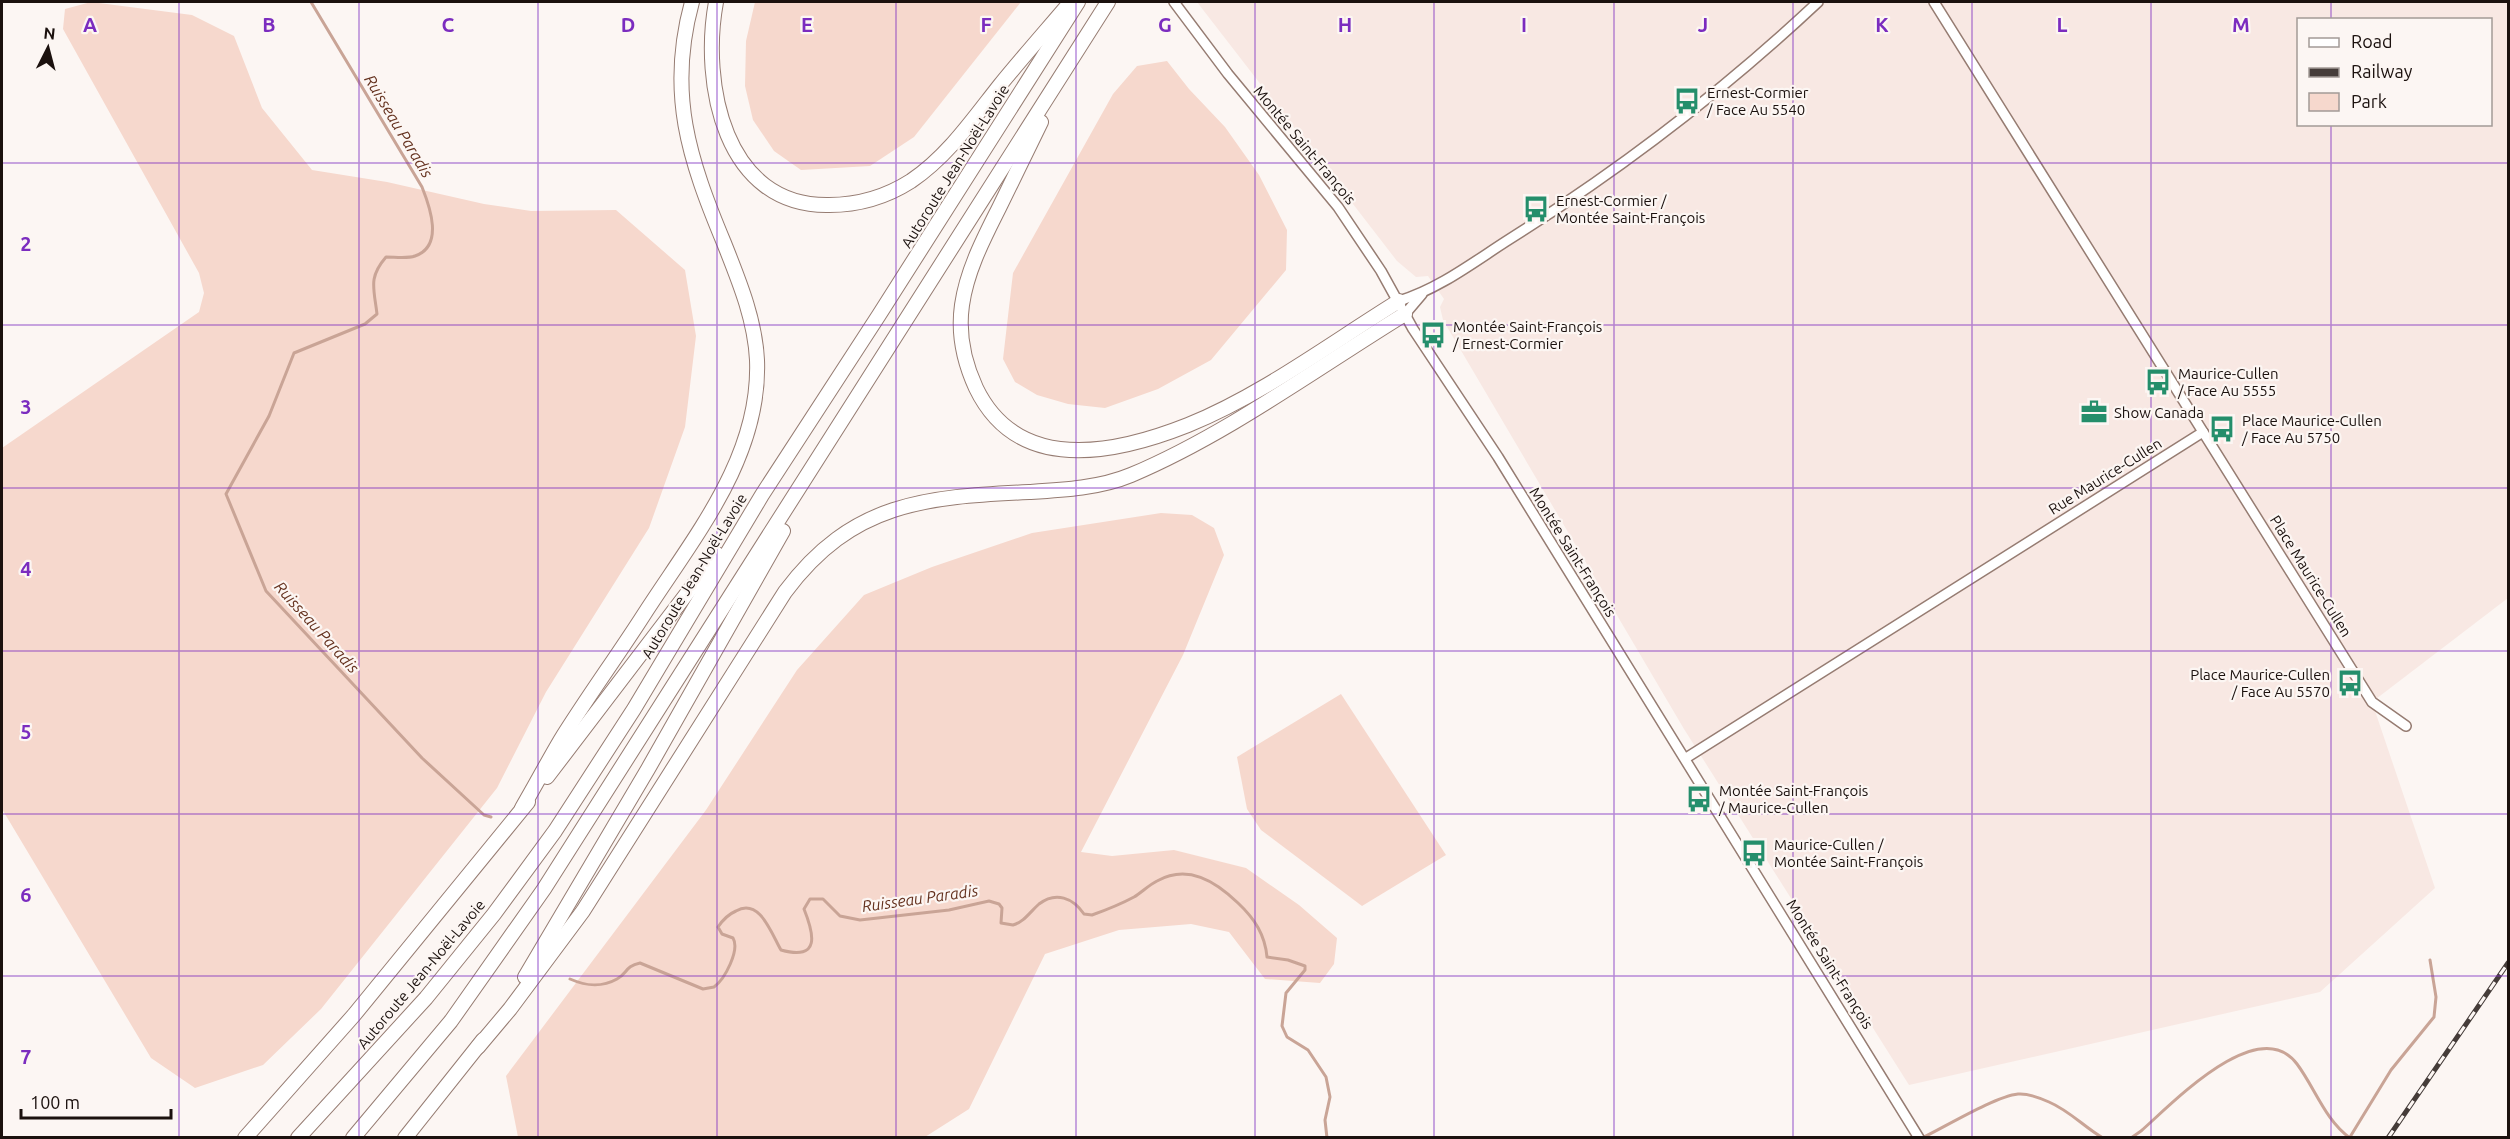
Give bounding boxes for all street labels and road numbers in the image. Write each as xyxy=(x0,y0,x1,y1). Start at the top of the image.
street label: Autoroute Jean-Noël-Lavoie xyxy=(898,81,1012,251)
street label: Montée Saint-François xyxy=(1251,82,1359,208)
street label: Rue Maurice-Cullen xyxy=(2045,434,2165,518)
street label: Montée Saint-François xyxy=(1526,484,1620,620)
street label: Autoroute Jean-Noël-Lavoie xyxy=(638,491,750,661)
street label: Place Maurice-Cullen xyxy=(2267,512,2355,640)
street label: Autoroute Jean-Noël-Lavoie xyxy=(354,896,488,1052)
street label: Montée Saint-François xyxy=(1783,896,1877,1032)

